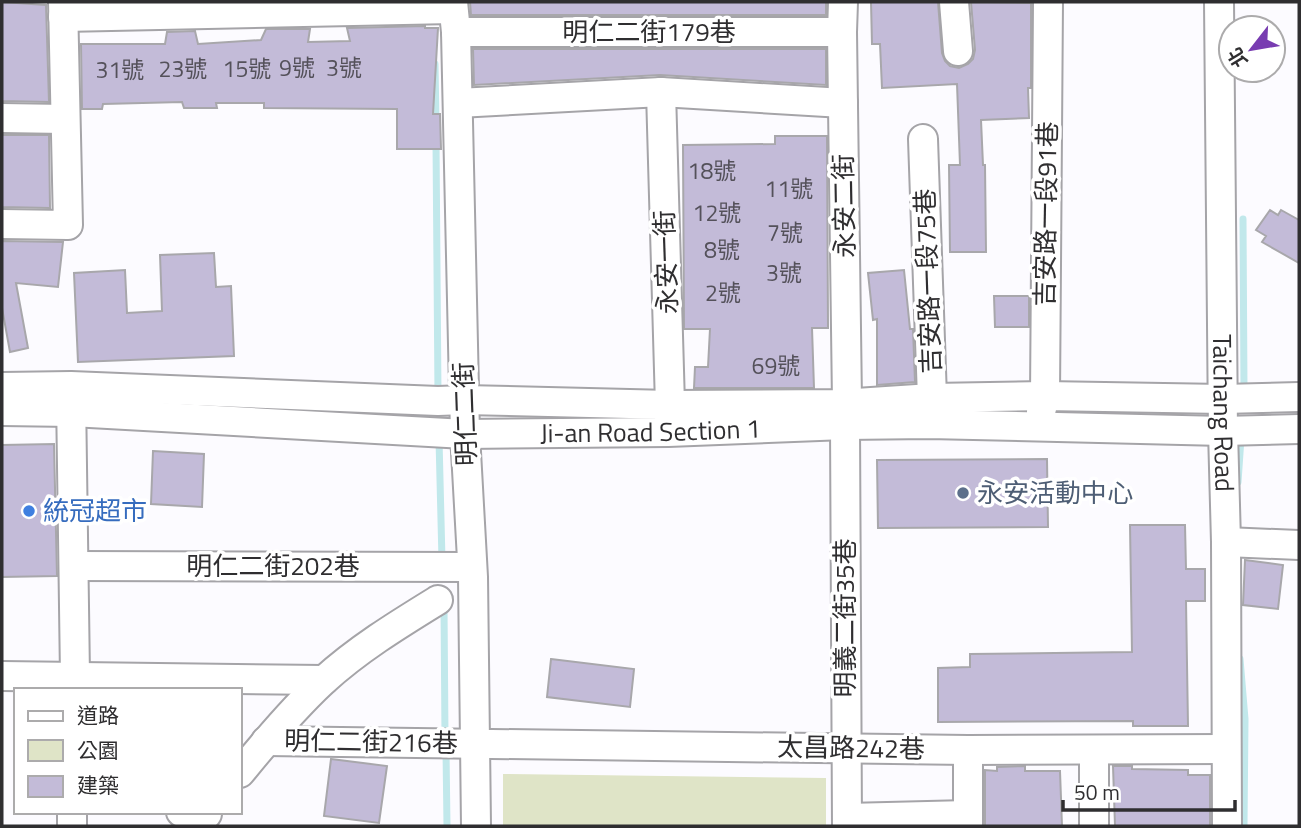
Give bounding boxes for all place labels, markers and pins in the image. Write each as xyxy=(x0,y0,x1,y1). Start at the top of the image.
place label: 永安活動中心 xyxy=(977,473,1133,512)
marker: 永安活動中心 xyxy=(955,485,971,501)
place label: 統冠超市 xyxy=(43,491,147,530)
marker: 統冠超市 xyxy=(21,503,37,519)

